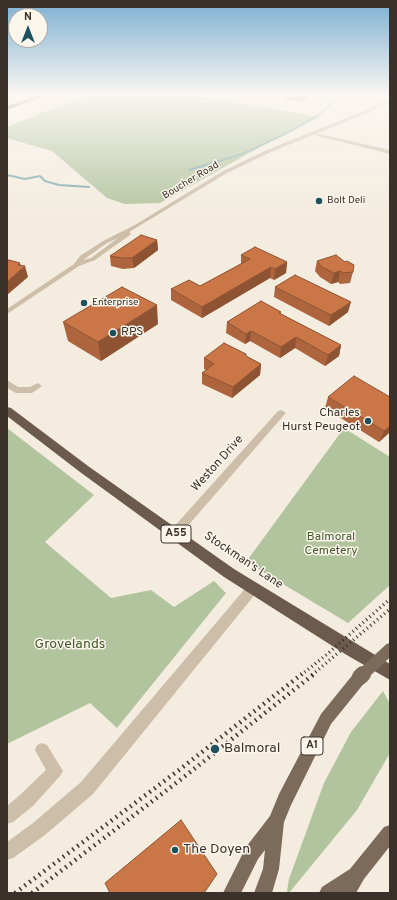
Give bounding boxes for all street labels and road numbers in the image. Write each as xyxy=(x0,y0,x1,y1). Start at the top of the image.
street label: Boucher Road xyxy=(161,160,221,202)
street label: Weston Drive xyxy=(189,433,247,495)
road number: A55 xyxy=(161,525,191,543)
street label: Stockman's Lane xyxy=(201,529,285,593)
road number: A1 xyxy=(301,737,323,755)

